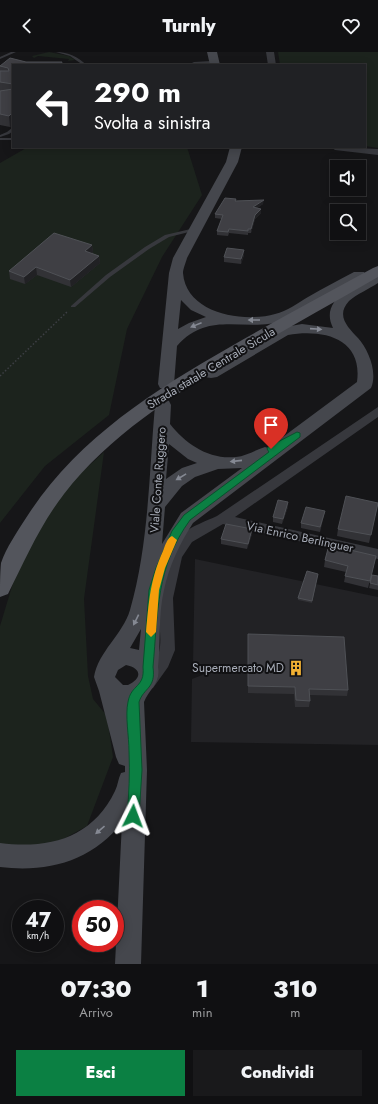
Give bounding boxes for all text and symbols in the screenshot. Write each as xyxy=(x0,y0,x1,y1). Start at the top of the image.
text: Turnly xyxy=(162,13,216,39)
icon: back xyxy=(16,15,38,37)
icon: heart xyxy=(340,15,362,37)
text: 290 m xyxy=(94,72,181,113)
icon: left xyxy=(28,80,80,132)
text: Svolta a sinistra xyxy=(94,110,210,136)
map controls xyxy=(330,160,366,240)
button: sound xyxy=(330,160,366,196)
button: search xyxy=(330,204,366,240)
one-way arrow xyxy=(247,317,260,323)
street label: Strada statale Centrale Sicula xyxy=(144,322,279,413)
one-way arrow xyxy=(191,322,202,328)
one-way arrow xyxy=(310,325,322,332)
pin xyxy=(254,408,288,449)
icon: arrive xyxy=(260,414,282,436)
street label: Viale Conte Ruggero xyxy=(145,426,171,534)
one-way arrow xyxy=(230,458,242,465)
one-way arrow xyxy=(175,473,187,480)
street label: Via Enrico Berlinguer xyxy=(245,517,356,557)
one-way arrow xyxy=(133,615,139,626)
place label: Supermercato MD xyxy=(192,659,284,677)
building icon: Supermercato MD xyxy=(287,659,305,677)
position arrow xyxy=(112,795,154,837)
one-way arrow xyxy=(95,825,106,834)
speed limit sign: 50 xyxy=(72,900,124,952)
text: 47 xyxy=(25,906,51,935)
text: km/h xyxy=(27,928,49,943)
text: 07:30 xyxy=(61,971,132,1006)
text: 1 xyxy=(196,971,209,1006)
text: 310 xyxy=(273,971,317,1006)
text: Arrivo xyxy=(79,1003,113,1022)
text: min xyxy=(192,1003,212,1022)
text: m xyxy=(290,1003,300,1022)
button: Esci xyxy=(16,1050,185,1096)
button: Condividi xyxy=(193,1050,362,1096)

